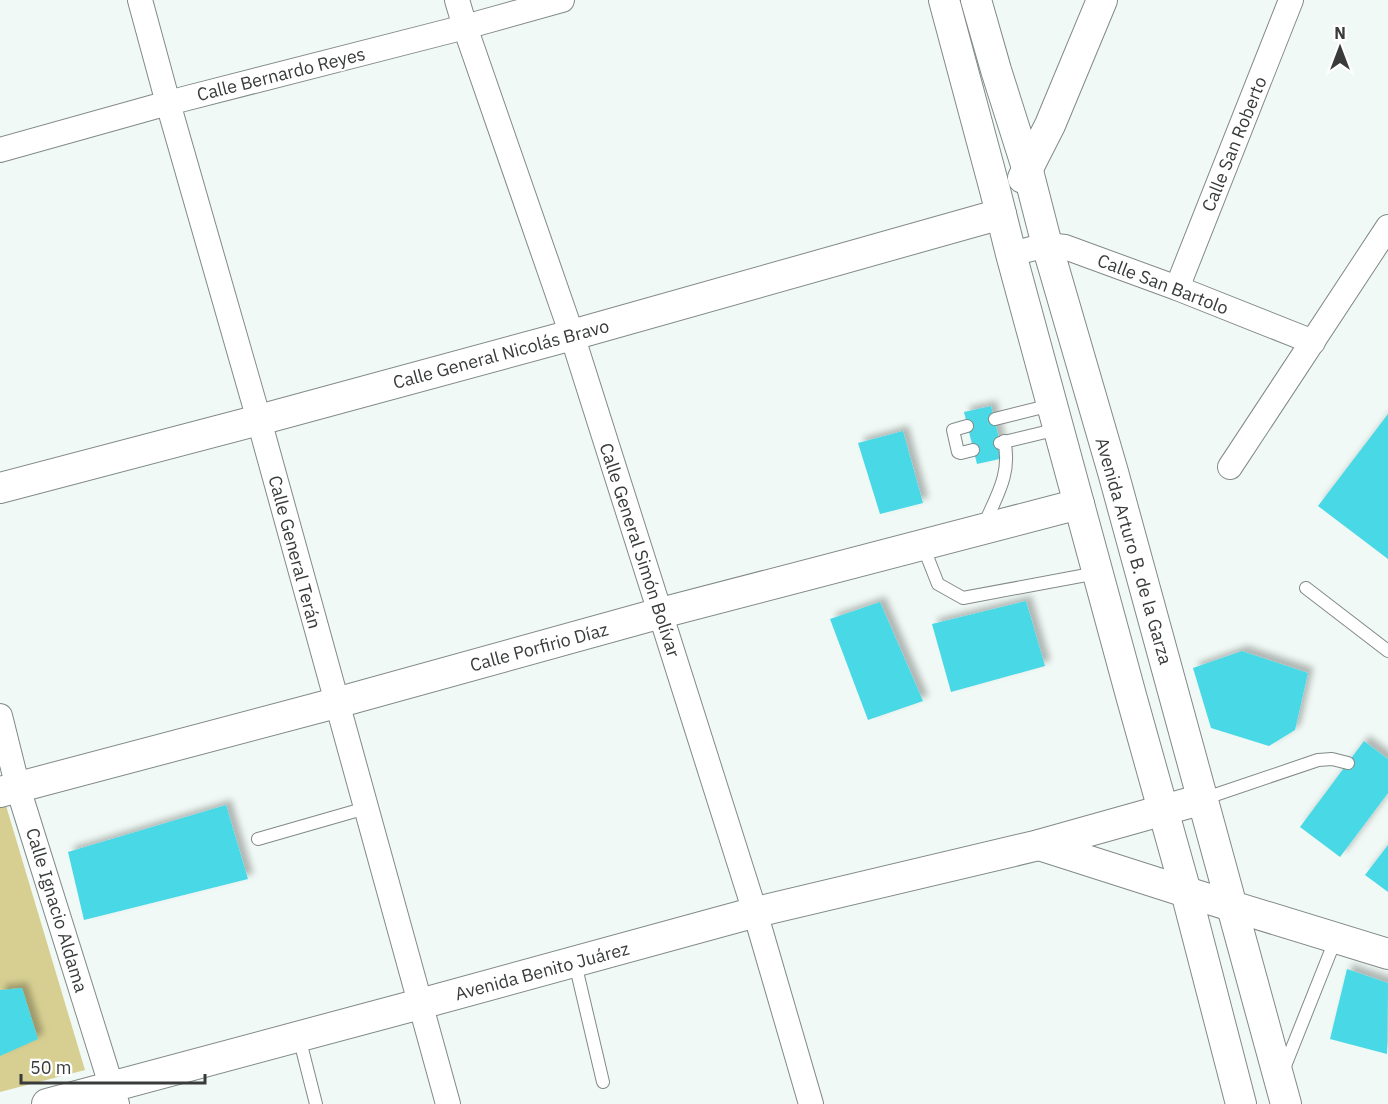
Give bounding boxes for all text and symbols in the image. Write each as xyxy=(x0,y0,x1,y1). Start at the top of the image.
north arrow xyxy=(1310,18,1370,78)
text: N xyxy=(1334,23,1346,43)
street label: Calle Bernardo Reyes xyxy=(194,42,368,106)
street label: Calle San Roberto xyxy=(1196,73,1272,215)
street label: Calle San Bartolo xyxy=(1094,248,1232,320)
street label: Calle General Nicolás Bravo xyxy=(390,314,612,394)
street label: Avenida Arturo B. de la Garza xyxy=(1091,435,1178,668)
street label: Calle General Simón Bolívar xyxy=(594,440,686,660)
street label: Calle General Terán xyxy=(263,473,327,631)
street label: Calle Porfirio Díaz xyxy=(467,618,611,676)
street label: Calle Ignacio Aldama xyxy=(21,825,93,995)
street label: Avenida Benito Juárez xyxy=(452,937,632,1005)
scale bar xyxy=(21,1047,206,1085)
text: 50 m xyxy=(30,1056,72,1079)

